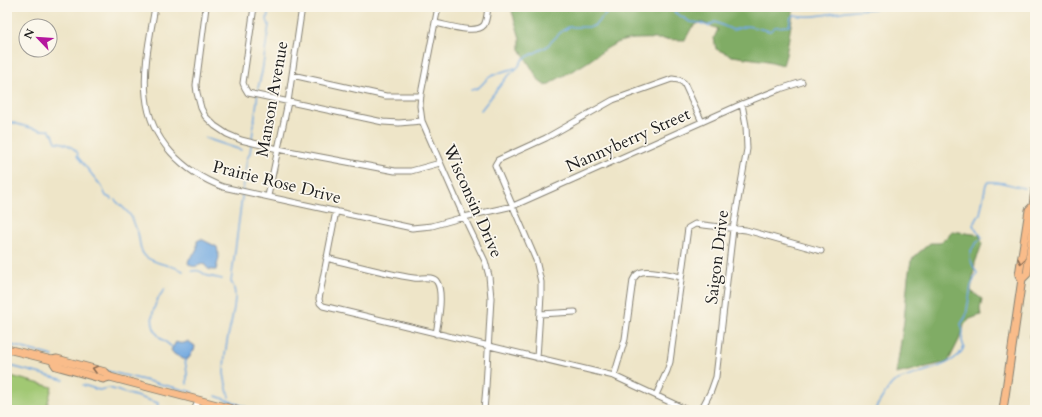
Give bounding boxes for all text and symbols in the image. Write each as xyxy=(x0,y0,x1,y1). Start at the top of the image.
north arrow xyxy=(18,18,58,58)
text: N xyxy=(21,26,38,41)
street label: Manson Avenue xyxy=(250,39,294,159)
street label: Nannyberry Street xyxy=(562,102,694,178)
street label: Wisconsin Drive xyxy=(437,140,508,261)
street label: Prairie Rose Drive xyxy=(210,155,344,209)
street label: Saigon Drive xyxy=(700,209,734,305)
one-way arrow xyxy=(1017,258,1026,264)
one-way arrow xyxy=(92,365,99,374)

